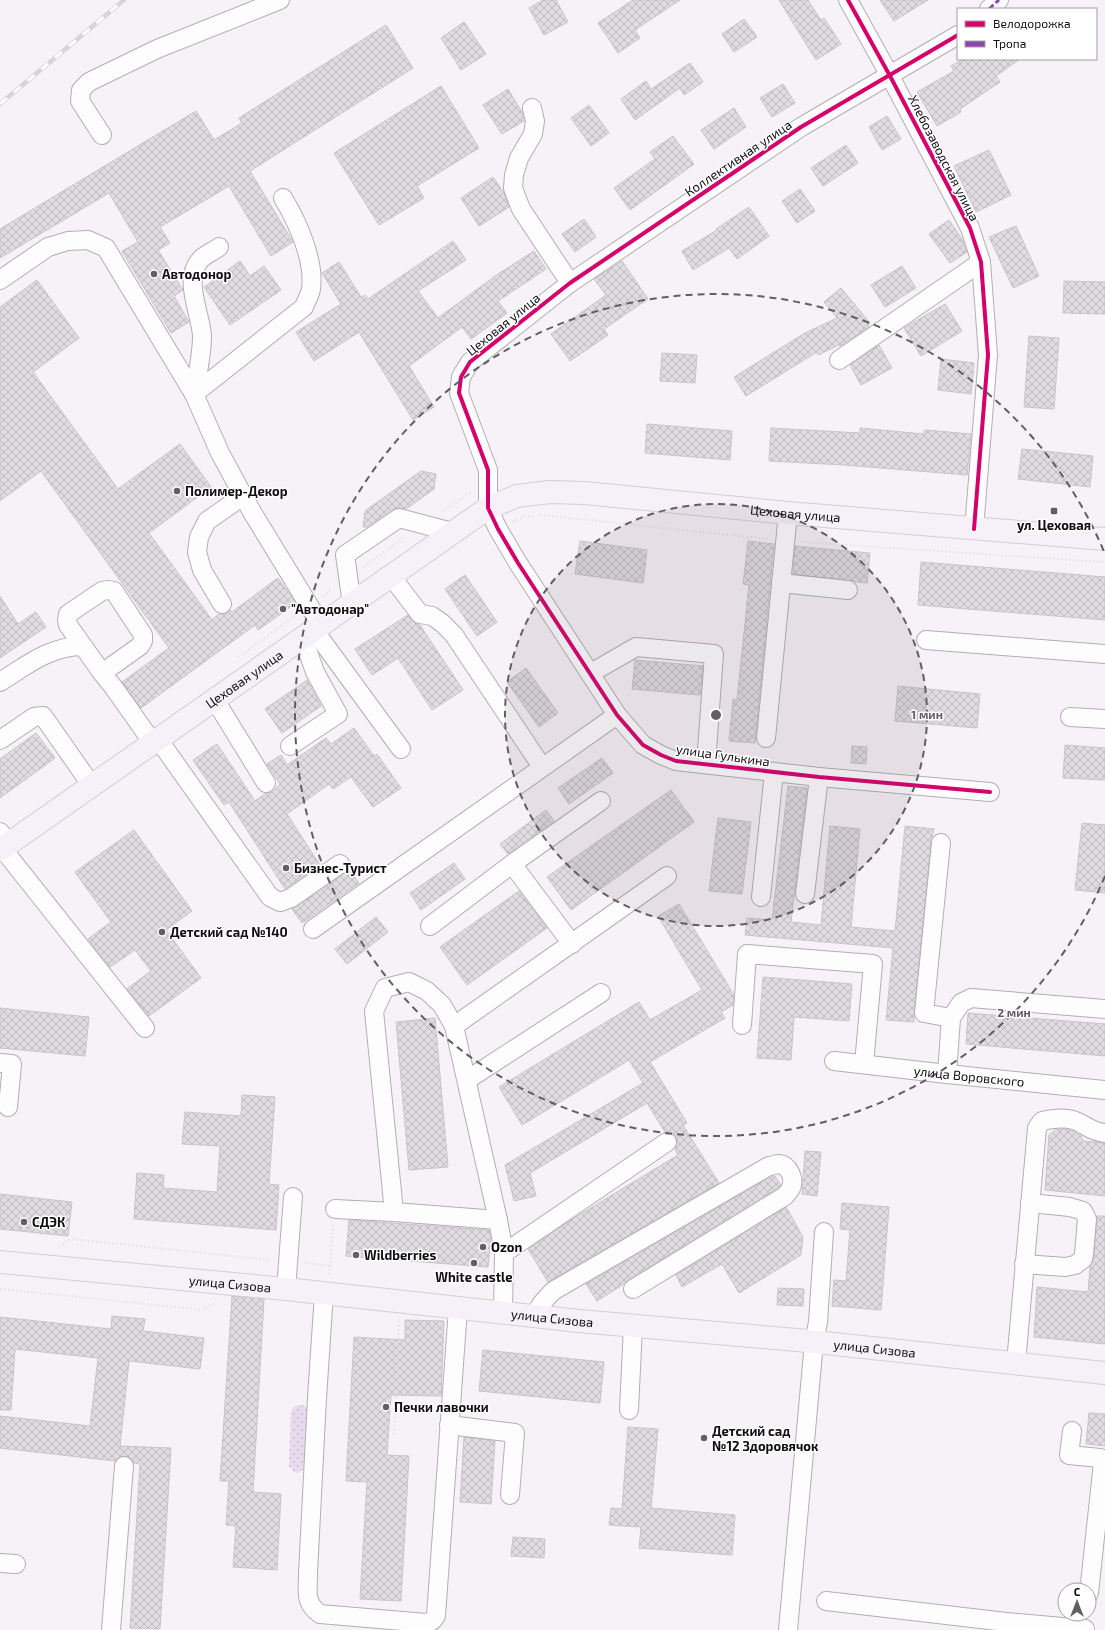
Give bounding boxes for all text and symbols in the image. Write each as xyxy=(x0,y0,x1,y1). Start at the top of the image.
legend xyxy=(957,8,1097,60)
text: Велодорожка xyxy=(993,16,1071,30)
text: Тропа xyxy=(993,36,1026,50)
street label: Хлебозаводская улица xyxy=(905,92,983,224)
street label: Коллективная улица xyxy=(681,116,795,200)
place label: Автодонор xyxy=(162,266,231,282)
marker: Автодонор xyxy=(149,269,159,279)
street label: Цеховая улица xyxy=(463,289,543,359)
place label: Полимер-Декор xyxy=(185,483,288,499)
marker: Полимер-Декор xyxy=(172,486,182,496)
street label: Цеховая улица xyxy=(750,501,841,525)
marker: ул. Цеховая xyxy=(1049,506,1059,516)
place label: ул. Цеховая xyxy=(1017,517,1091,533)
place label: "Автодонар" xyxy=(291,601,369,617)
marker: "Автодонар" xyxy=(278,604,288,614)
street label: Цеховая улица xyxy=(202,646,286,712)
text: 1 мин xyxy=(911,707,943,721)
centre of rings xyxy=(709,708,723,722)
street label: улица Гулькина xyxy=(675,740,771,770)
place label: Бизнес-Турист xyxy=(294,860,387,876)
marker: Бизнес-Турист xyxy=(281,863,291,873)
place label: Детский сад №140 xyxy=(170,924,288,940)
marker: Детский сад №140 xyxy=(157,927,167,937)
text: 2 мин xyxy=(997,1005,1031,1019)
street label: улица Воровского xyxy=(913,1062,1025,1090)
place label: СДЭК xyxy=(32,1214,66,1230)
marker: СДЭК xyxy=(19,1217,29,1227)
place label: Ozon xyxy=(491,1239,522,1255)
marker: Ozon xyxy=(478,1242,488,1252)
place label: Wildberries xyxy=(364,1247,436,1263)
marker: Wildberries xyxy=(351,1250,361,1260)
marker: White castle xyxy=(469,1258,479,1268)
place label: White castle xyxy=(435,1269,513,1285)
street label: улица Сизова xyxy=(188,1272,272,1296)
street label: улица Сизова xyxy=(510,1306,594,1330)
street label: улица Сизова xyxy=(833,1336,917,1361)
place label: Печки лавочки xyxy=(394,1399,489,1415)
marker: Печки лавочки xyxy=(381,1402,391,1412)
place label: Детский сад №12 Здоровячок xyxy=(712,1423,819,1454)
marker: Детский сад №12 Здоровячок xyxy=(699,1433,709,1443)
north arrow xyxy=(1057,1582,1097,1622)
text: С xyxy=(1074,1585,1081,1598)

